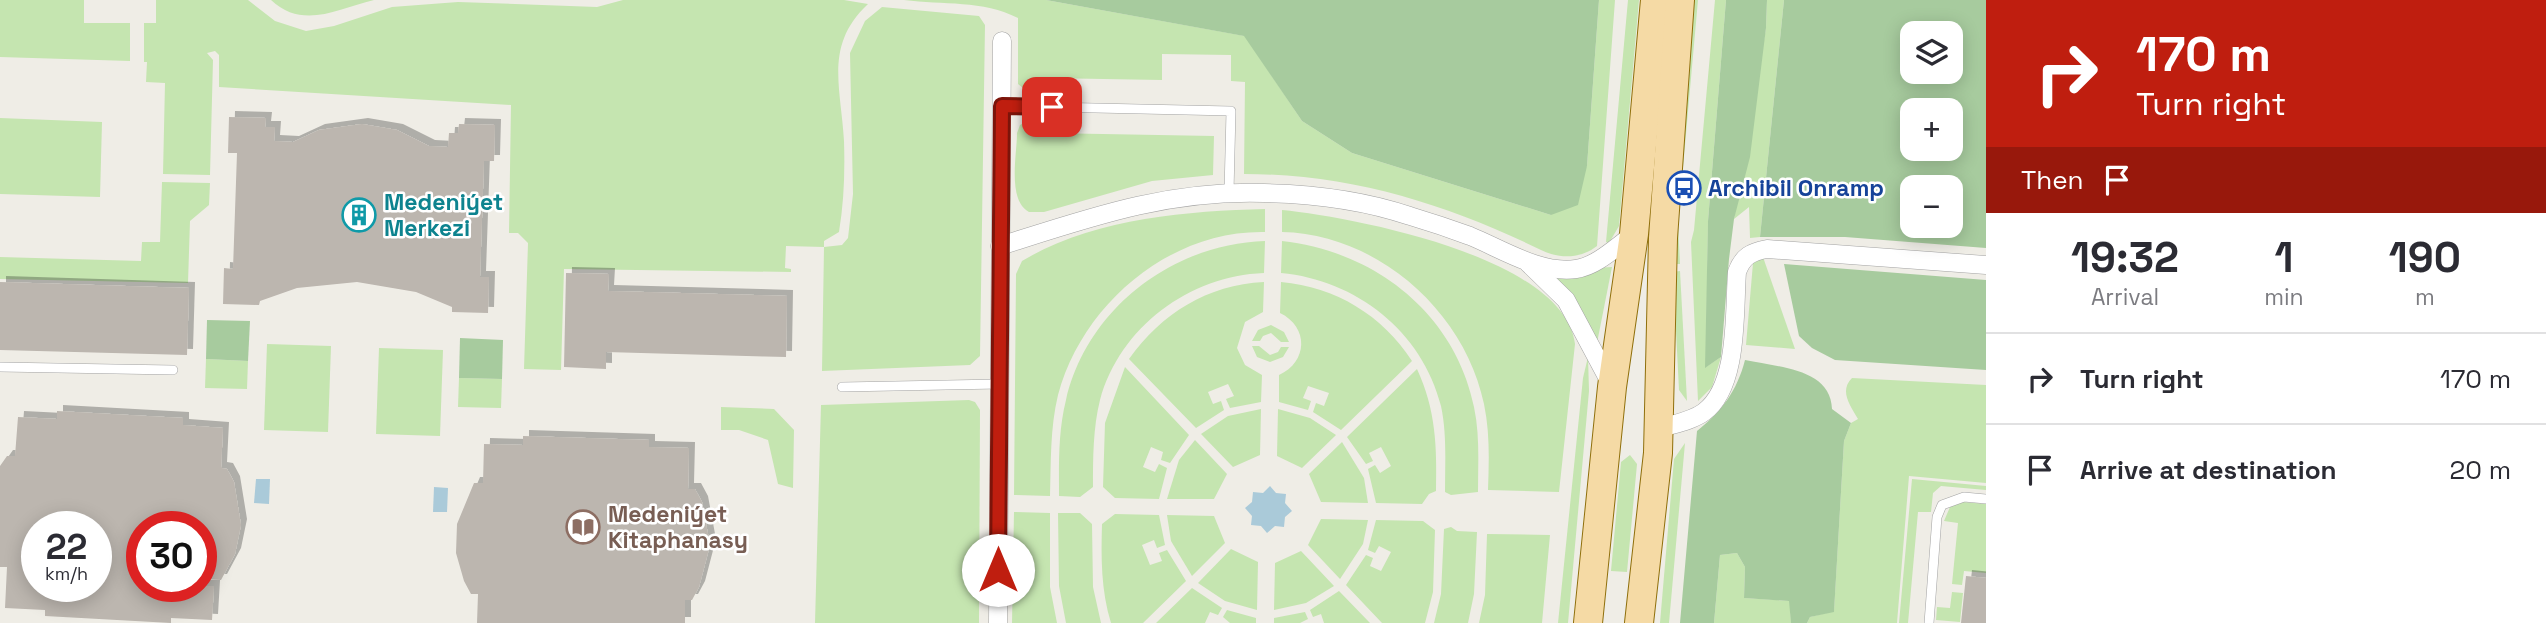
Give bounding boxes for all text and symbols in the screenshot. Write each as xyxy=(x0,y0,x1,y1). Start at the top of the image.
map controls xyxy=(1900,21,1963,238)
button: layers xyxy=(1900,21,1963,84)
text: 170 m xyxy=(2136,23,2271,85)
icon: right xyxy=(2021,28,2112,119)
pin xyxy=(1022,77,1082,137)
text: Turn right xyxy=(2136,84,2286,124)
icon: arrive xyxy=(1033,88,1071,126)
button: + xyxy=(1900,98,1963,161)
icon: arrive xyxy=(2098,161,2136,199)
text: Then xyxy=(2021,163,2084,197)
bus stop icon: Archibil Onramp xyxy=(1665,169,1703,207)
place label: Archibil Onramp xyxy=(1708,173,1884,203)
button: − xyxy=(1900,175,1963,238)
place label: Medeniýet Merkezi xyxy=(384,187,503,243)
building icon: Medeniýet Merkezi xyxy=(340,196,378,234)
text: 19:32 xyxy=(2071,231,2179,284)
text: 1 xyxy=(2274,231,2293,284)
text: 190 xyxy=(2389,231,2461,284)
text: Arrival xyxy=(2091,282,2159,312)
text: min xyxy=(2264,282,2304,312)
text: m xyxy=(2415,282,2435,312)
icon: right xyxy=(2021,360,2059,398)
text: Turn right xyxy=(2080,362,2204,396)
text: 170 m xyxy=(2440,362,2511,396)
icon: arrive xyxy=(2021,451,2059,489)
text: Arrive at destination xyxy=(2080,453,2337,487)
text: 20 m xyxy=(2450,453,2511,487)
place label: Medeniýet Kitaphanasy xyxy=(608,499,748,555)
library icon: Medeniýet Kitaphanasy xyxy=(564,508,602,546)
speed limit sign: 30 xyxy=(126,511,217,602)
text: 22 xyxy=(46,525,87,569)
position arrow xyxy=(961,533,1035,607)
text: km/h xyxy=(45,562,88,585)

